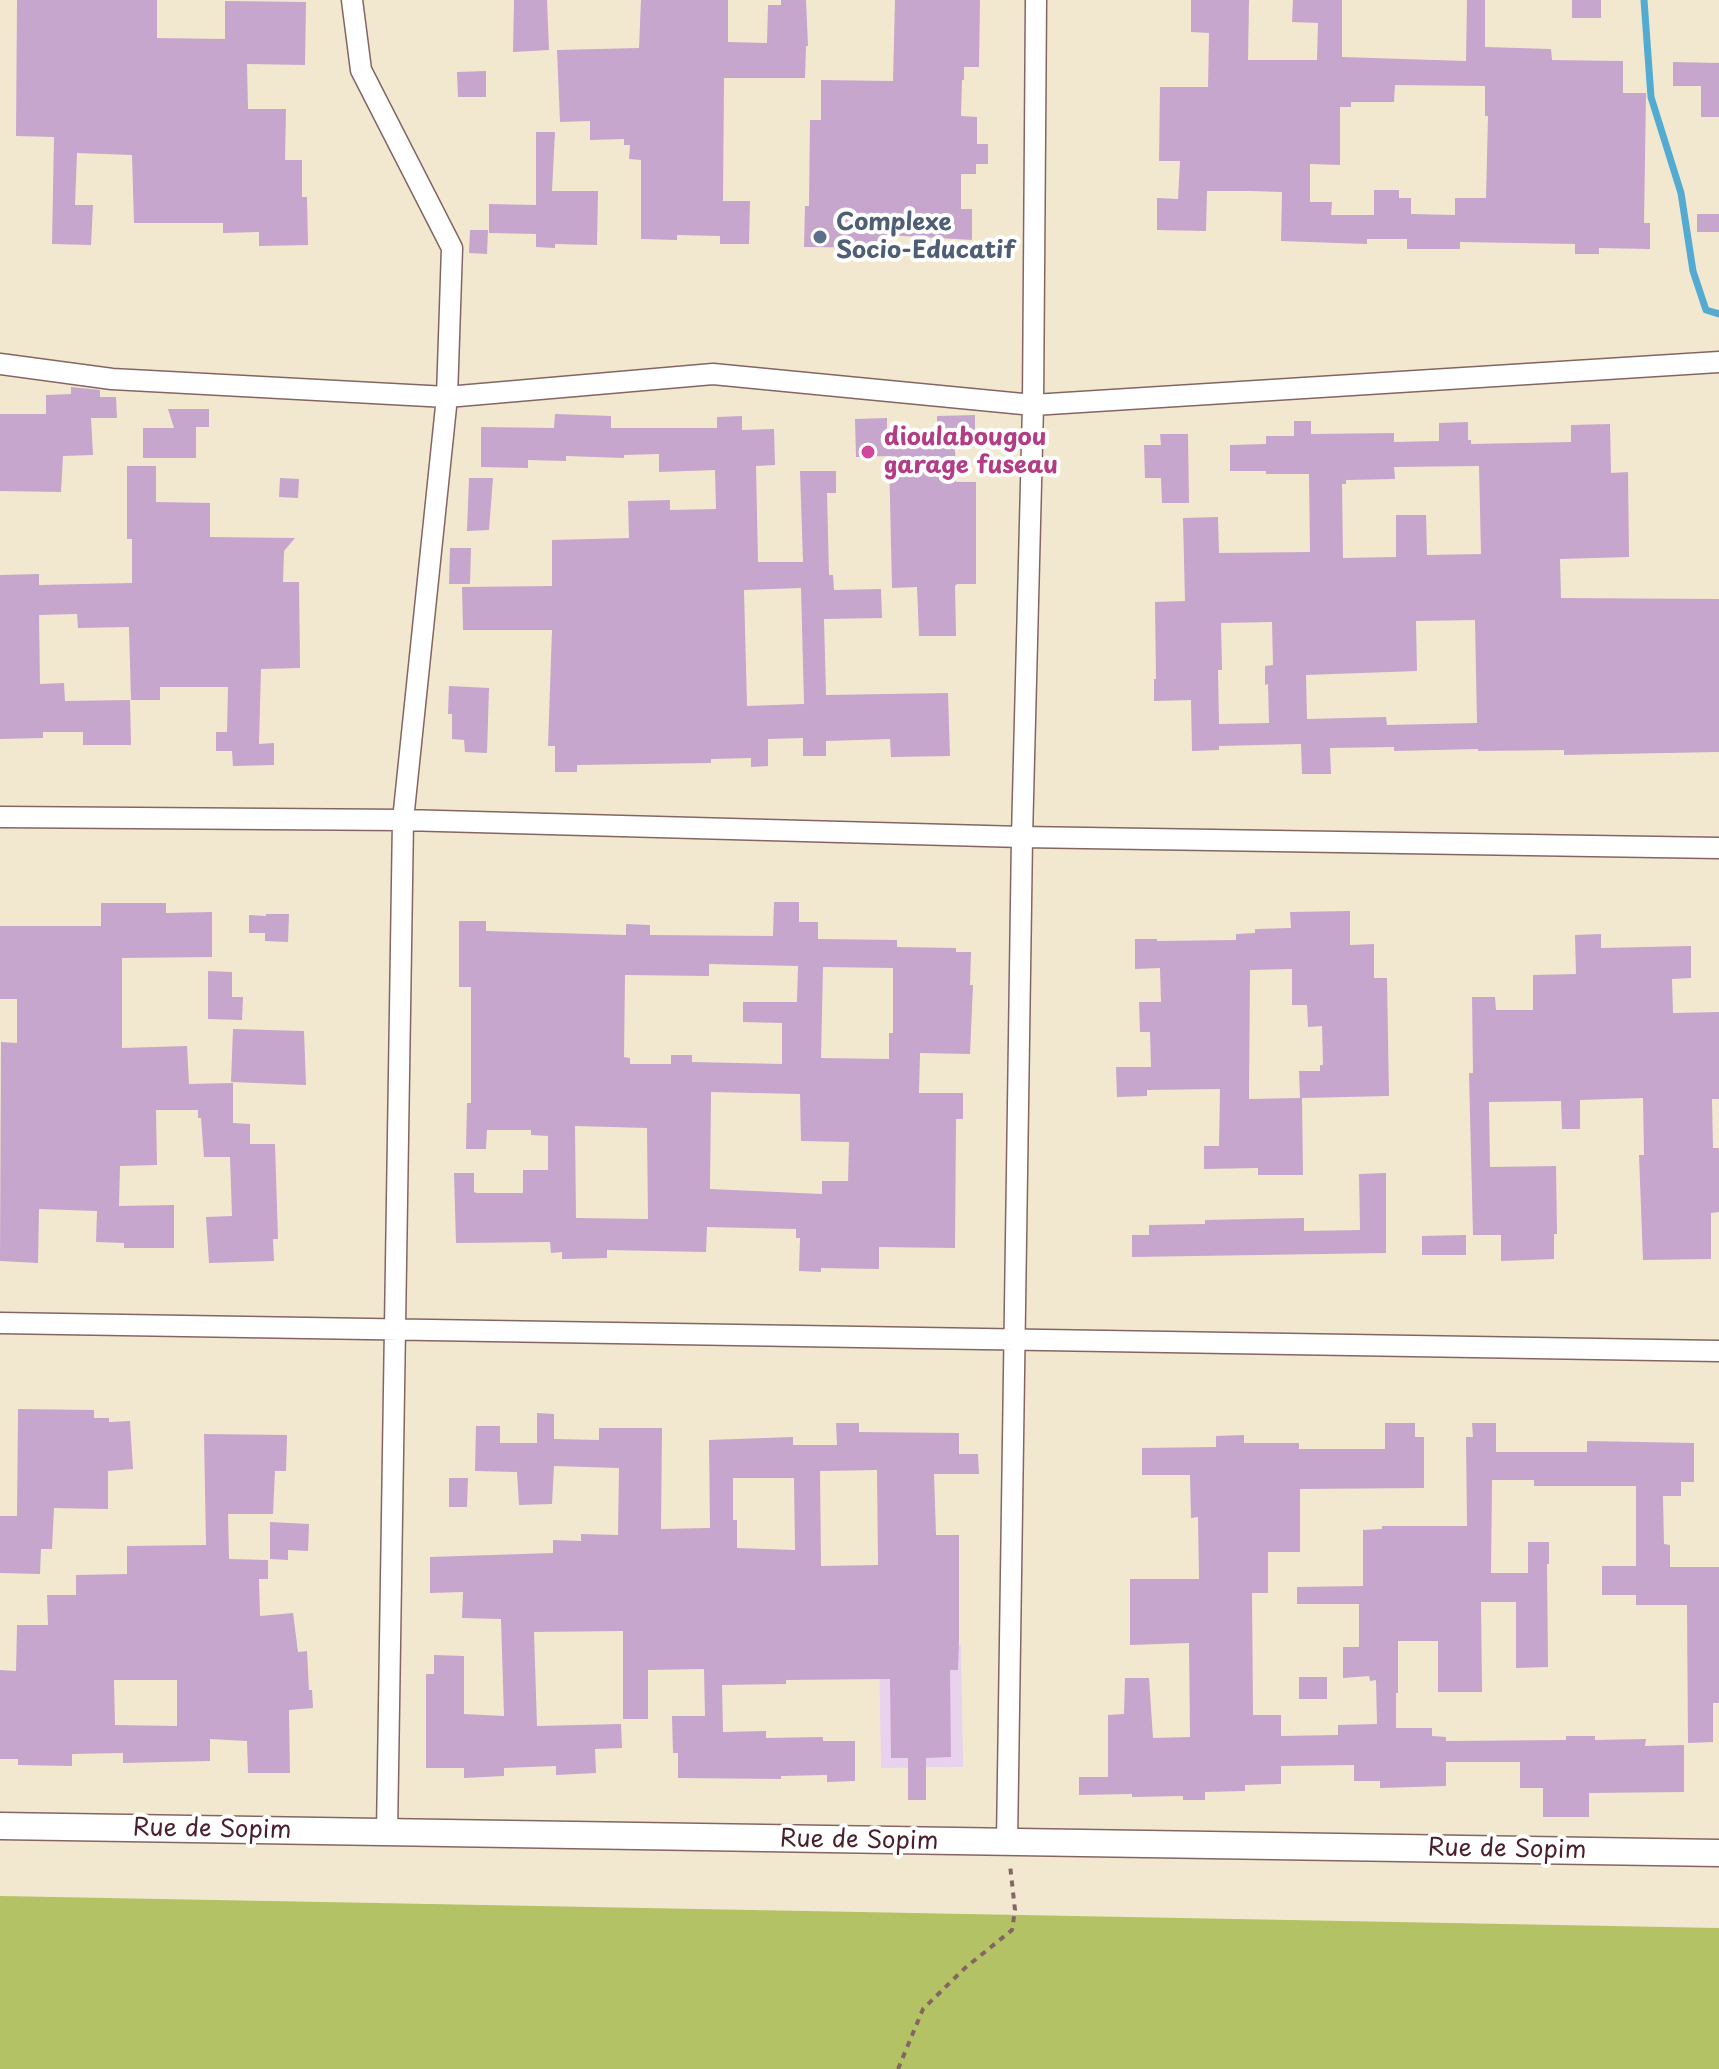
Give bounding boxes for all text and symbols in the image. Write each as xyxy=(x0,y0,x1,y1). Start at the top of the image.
place label: Complexe Socio-Educatif xyxy=(836,209,1015,265)
marker: Complexe Socio-Educatif xyxy=(811,228,829,246)
place label: dioulabougou garage fuseau xyxy=(884,424,1058,480)
marker: dioulabougou garage fuseau xyxy=(859,443,877,461)
street label: Rue de Sopim xyxy=(132,1814,292,1846)
street label: Rue de Sopim xyxy=(779,1825,939,1857)
street label: Rue de Sopim xyxy=(1427,1834,1587,1866)

